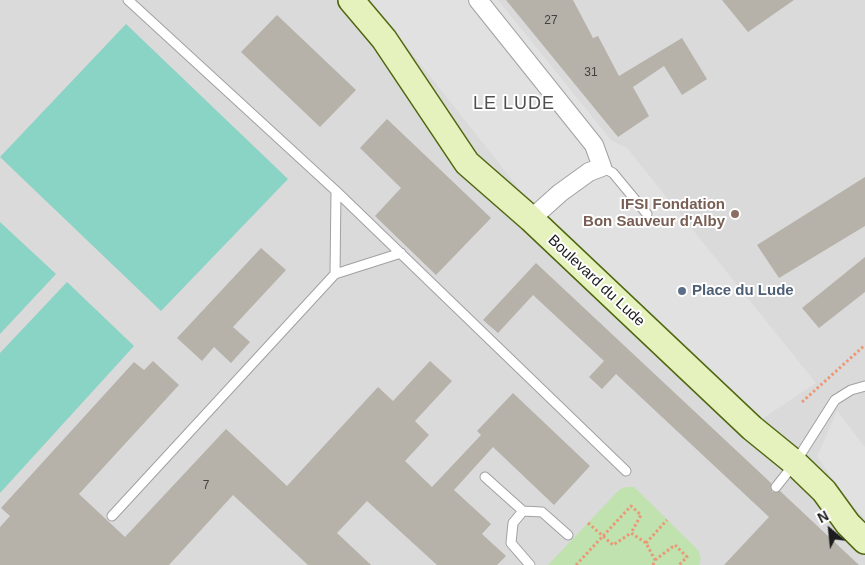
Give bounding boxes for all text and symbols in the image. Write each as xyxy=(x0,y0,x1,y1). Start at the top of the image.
house number: 27 xyxy=(544,14,558,28)
house number: 31 xyxy=(584,66,598,80)
district label: LE LUDE xyxy=(472,93,556,115)
place label: IFSI Fondation Bon Sauveur d'Alby xyxy=(583,196,725,231)
marker: IFSI Fondation Bon Sauveur d'Alby xyxy=(729,208,741,220)
street label: Boulevard du Lude xyxy=(544,231,648,331)
place label: Place du Lude xyxy=(692,282,794,300)
marker: Place du Lude xyxy=(676,285,688,297)
house number: 7 xyxy=(203,479,209,493)
north arrow xyxy=(805,505,855,555)
text: N xyxy=(815,507,831,526)

